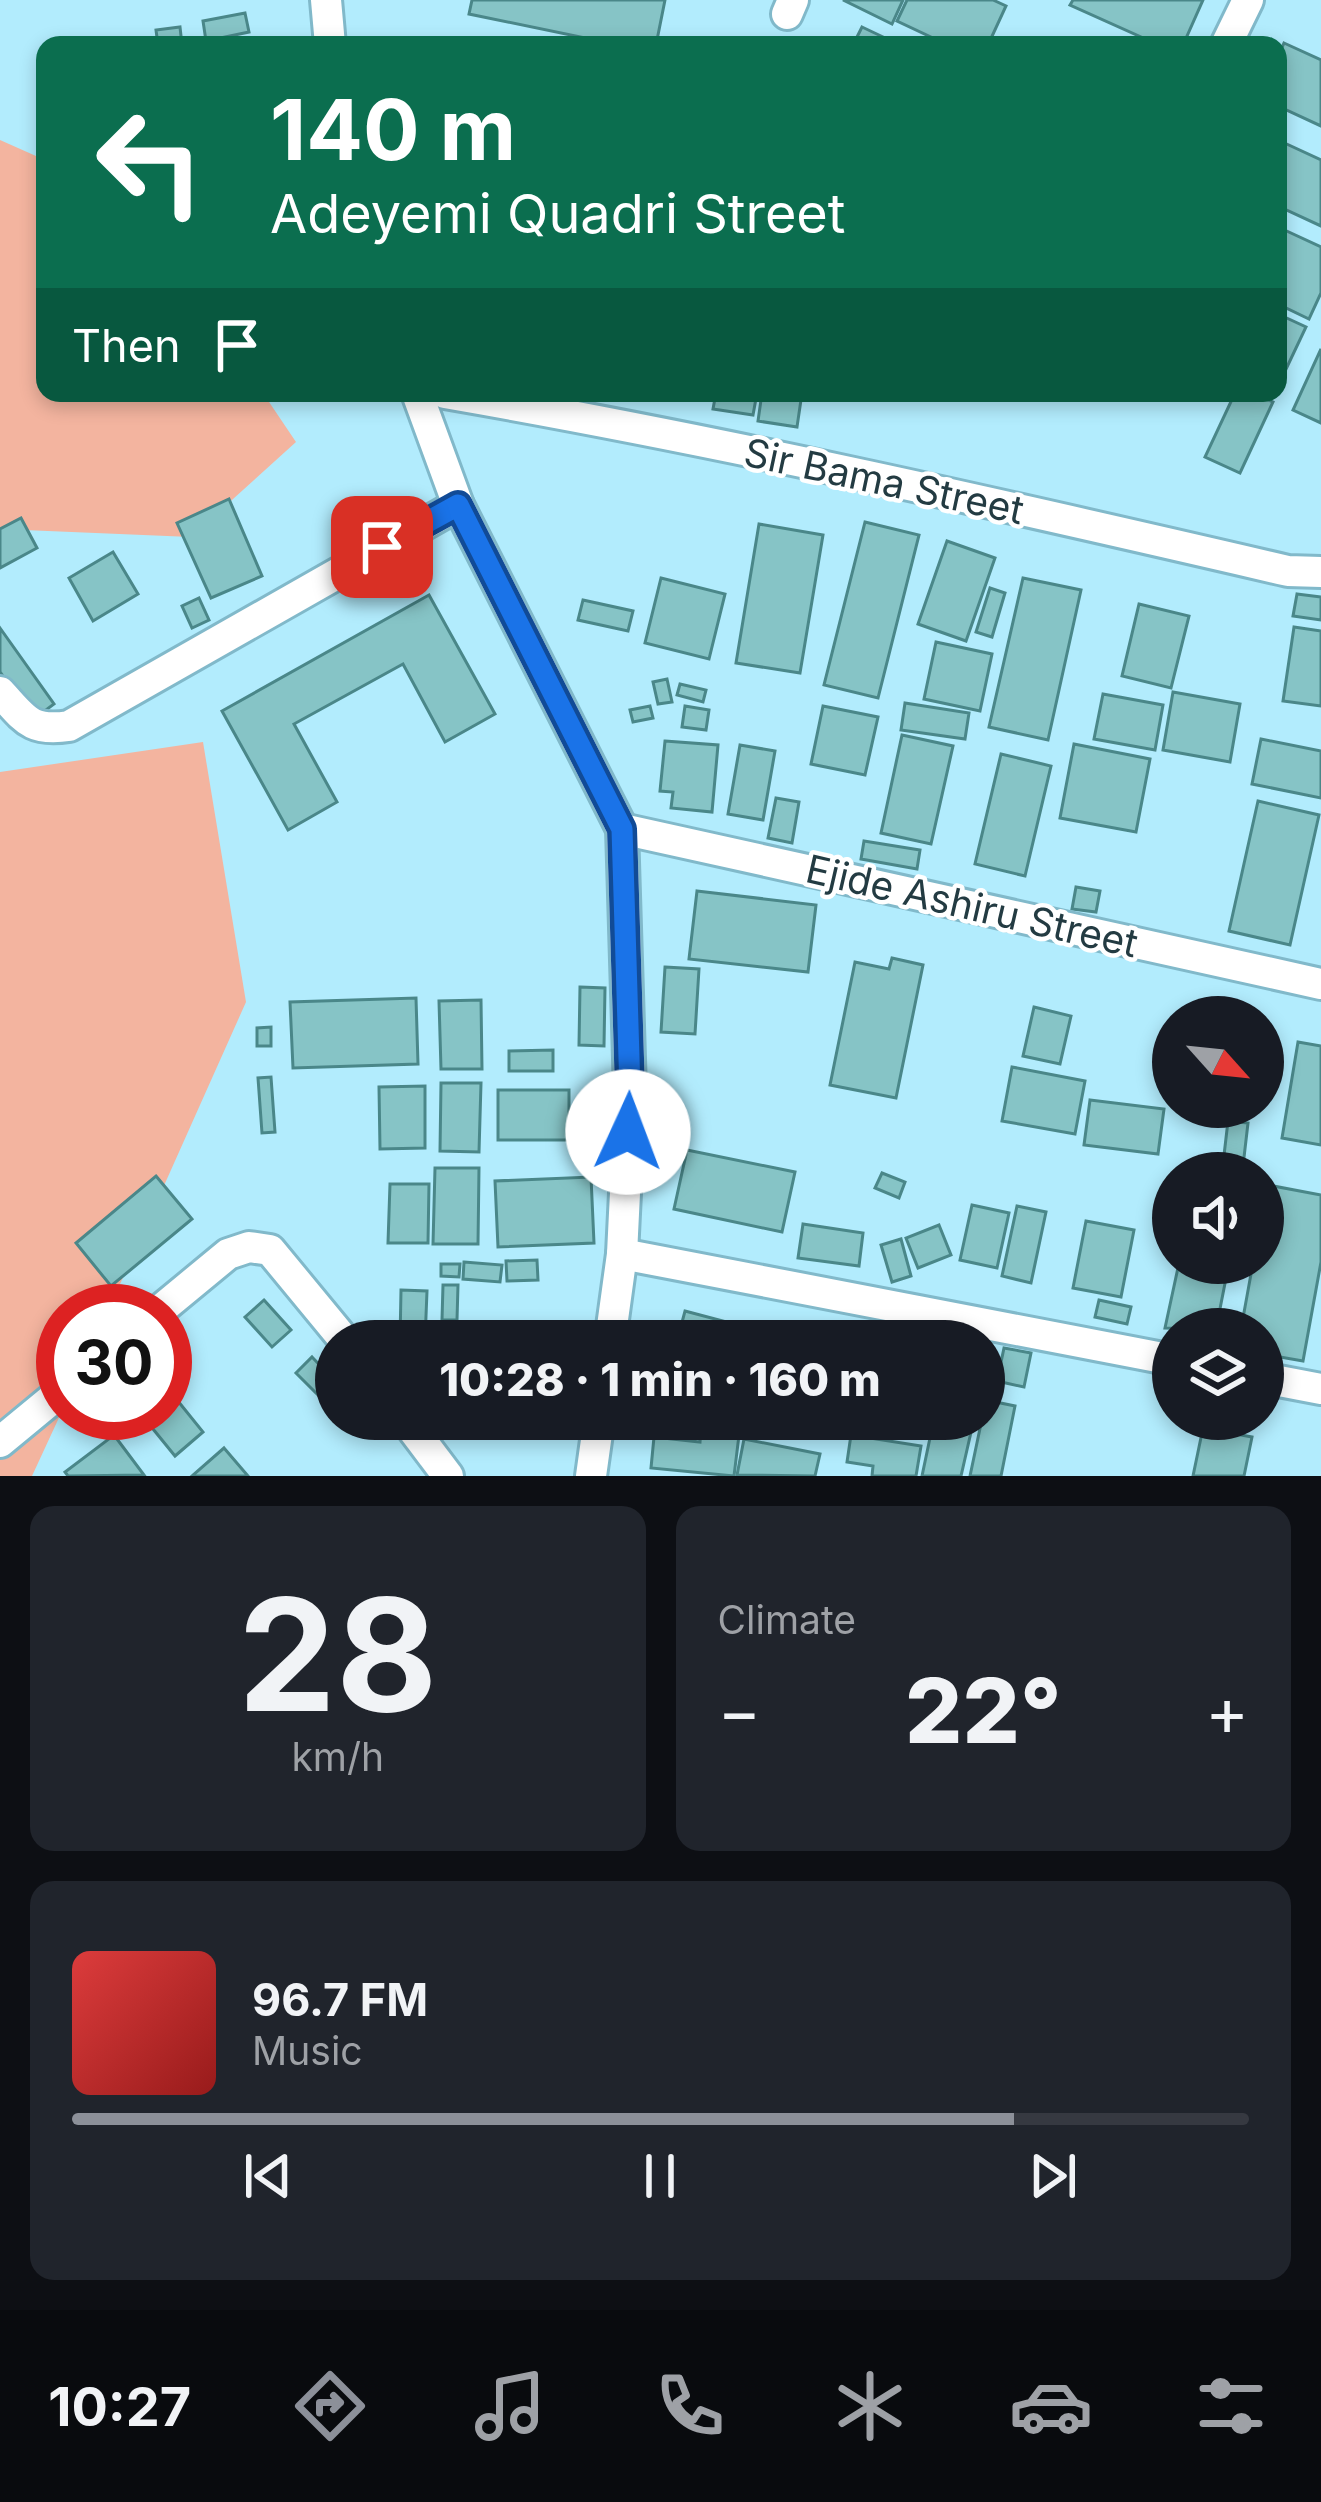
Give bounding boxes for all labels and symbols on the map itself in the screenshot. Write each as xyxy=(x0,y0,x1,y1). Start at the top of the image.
street label: Sir Bama Street xyxy=(740,428,1028,533)
pin xyxy=(331,496,433,598)
street label: Ejide Ashiru Street xyxy=(802,845,1142,967)
north arrow xyxy=(1152,996,1284,1128)
position arrow xyxy=(565,1069,691,1195)
speed limit sign: 30 xyxy=(36,1284,192,1440)

